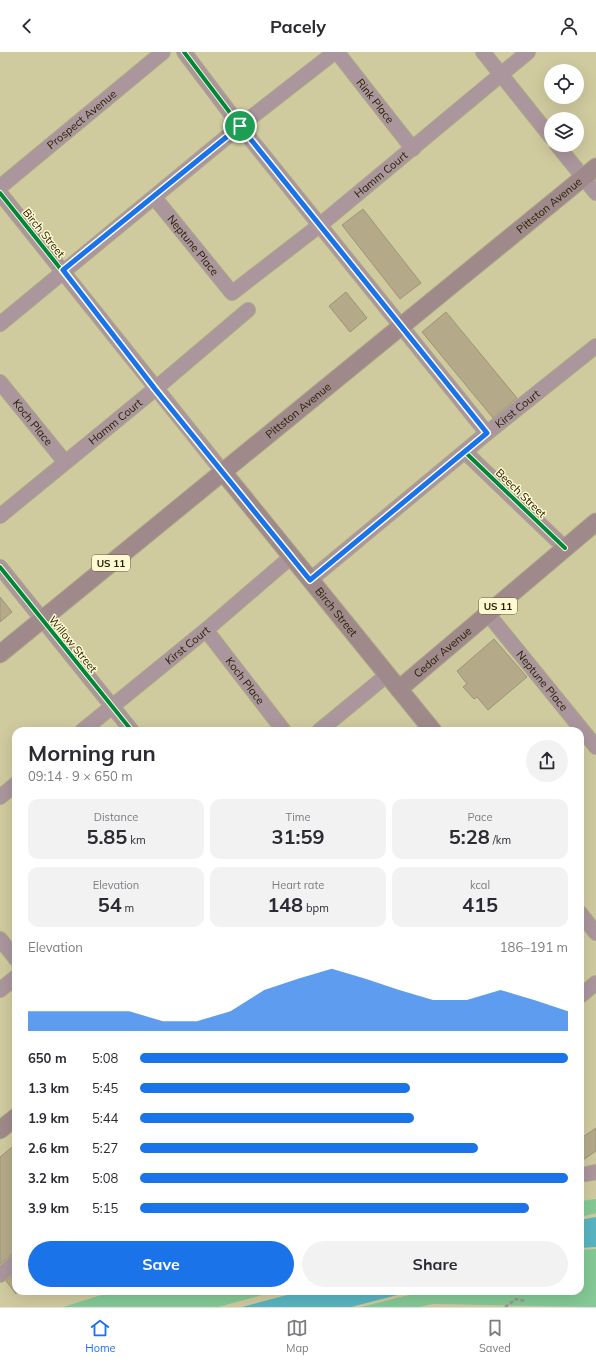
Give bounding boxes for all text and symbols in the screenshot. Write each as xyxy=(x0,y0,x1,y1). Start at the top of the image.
icon: back xyxy=(16,15,38,37)
text: Pacely xyxy=(270,15,326,38)
icon: person xyxy=(558,15,580,37)
map controls xyxy=(544,64,584,152)
button: locate xyxy=(544,64,584,104)
street label: Rink Place xyxy=(353,76,397,126)
street label: Prospect Avenue xyxy=(44,87,119,152)
pin xyxy=(223,109,257,143)
button: layers xyxy=(544,112,584,152)
icon: arrive xyxy=(229,115,251,137)
street label: Hamm Court xyxy=(351,148,410,201)
street label: Pittston Avenue xyxy=(513,174,585,236)
street label: Birch Street xyxy=(20,206,68,261)
street label: Neptune Place xyxy=(164,212,222,278)
street label: Pittston Avenue xyxy=(263,379,334,441)
street label: Kirst Court xyxy=(492,386,543,431)
street label: Hamm Court xyxy=(86,395,145,448)
street label: Koch Place xyxy=(10,396,56,448)
street label: Beech Street xyxy=(493,466,549,521)
road number: US 11 xyxy=(92,555,130,571)
street label: Birch Street xyxy=(312,584,361,639)
road number: US 11 xyxy=(479,598,517,614)
street label: Willow Street xyxy=(46,613,100,675)
street label: Kirst Court xyxy=(162,623,213,667)
street label: Cedar Avenue xyxy=(411,624,474,681)
street label: Neptune Place xyxy=(513,648,571,714)
street label: Koch Place xyxy=(223,654,268,707)
text: Morning run xyxy=(28,739,156,767)
button: share xyxy=(526,740,568,782)
text: 09:14 · 9 × 650 m xyxy=(28,768,133,784)
text: Distance xyxy=(94,810,138,824)
text: Time xyxy=(286,810,310,824)
text: Pace xyxy=(468,810,492,824)
text: 5.85 xyxy=(86,824,127,849)
text: 31:59 xyxy=(272,824,324,849)
text: 5:28 xyxy=(449,824,490,849)
text: km xyxy=(127,833,146,847)
text: /km xyxy=(490,833,511,847)
text: Elevation xyxy=(93,878,139,892)
text: Heart rate xyxy=(272,878,324,892)
text: kcal xyxy=(470,878,490,892)
text: 54 xyxy=(98,892,122,917)
text: 148 xyxy=(267,892,303,917)
text: 415 xyxy=(462,892,498,917)
text: m xyxy=(122,901,134,915)
text: bpm xyxy=(303,901,329,915)
text: Elevation xyxy=(28,939,83,955)
text: 186–191 m xyxy=(500,939,568,955)
text: 650 m xyxy=(28,1050,67,1066)
text: 5:08 xyxy=(92,1050,118,1066)
text: 1.3 km xyxy=(28,1080,69,1096)
text: 5:45 xyxy=(92,1080,118,1096)
text: 1.9 km xyxy=(28,1110,69,1126)
text: 5:44 xyxy=(92,1110,118,1126)
text: 2.6 km xyxy=(28,1140,69,1156)
text: 5:27 xyxy=(92,1140,118,1156)
text: 3.2 km xyxy=(28,1170,69,1186)
text: 5:08 xyxy=(92,1170,118,1186)
text: 3.9 km xyxy=(28,1200,69,1216)
text: 5:15 xyxy=(92,1200,118,1216)
button: Save xyxy=(28,1241,294,1287)
button: Share xyxy=(302,1241,568,1287)
tab: Home xyxy=(85,1317,116,1355)
tab: Map xyxy=(286,1317,309,1355)
tab: Saved xyxy=(479,1317,511,1355)

